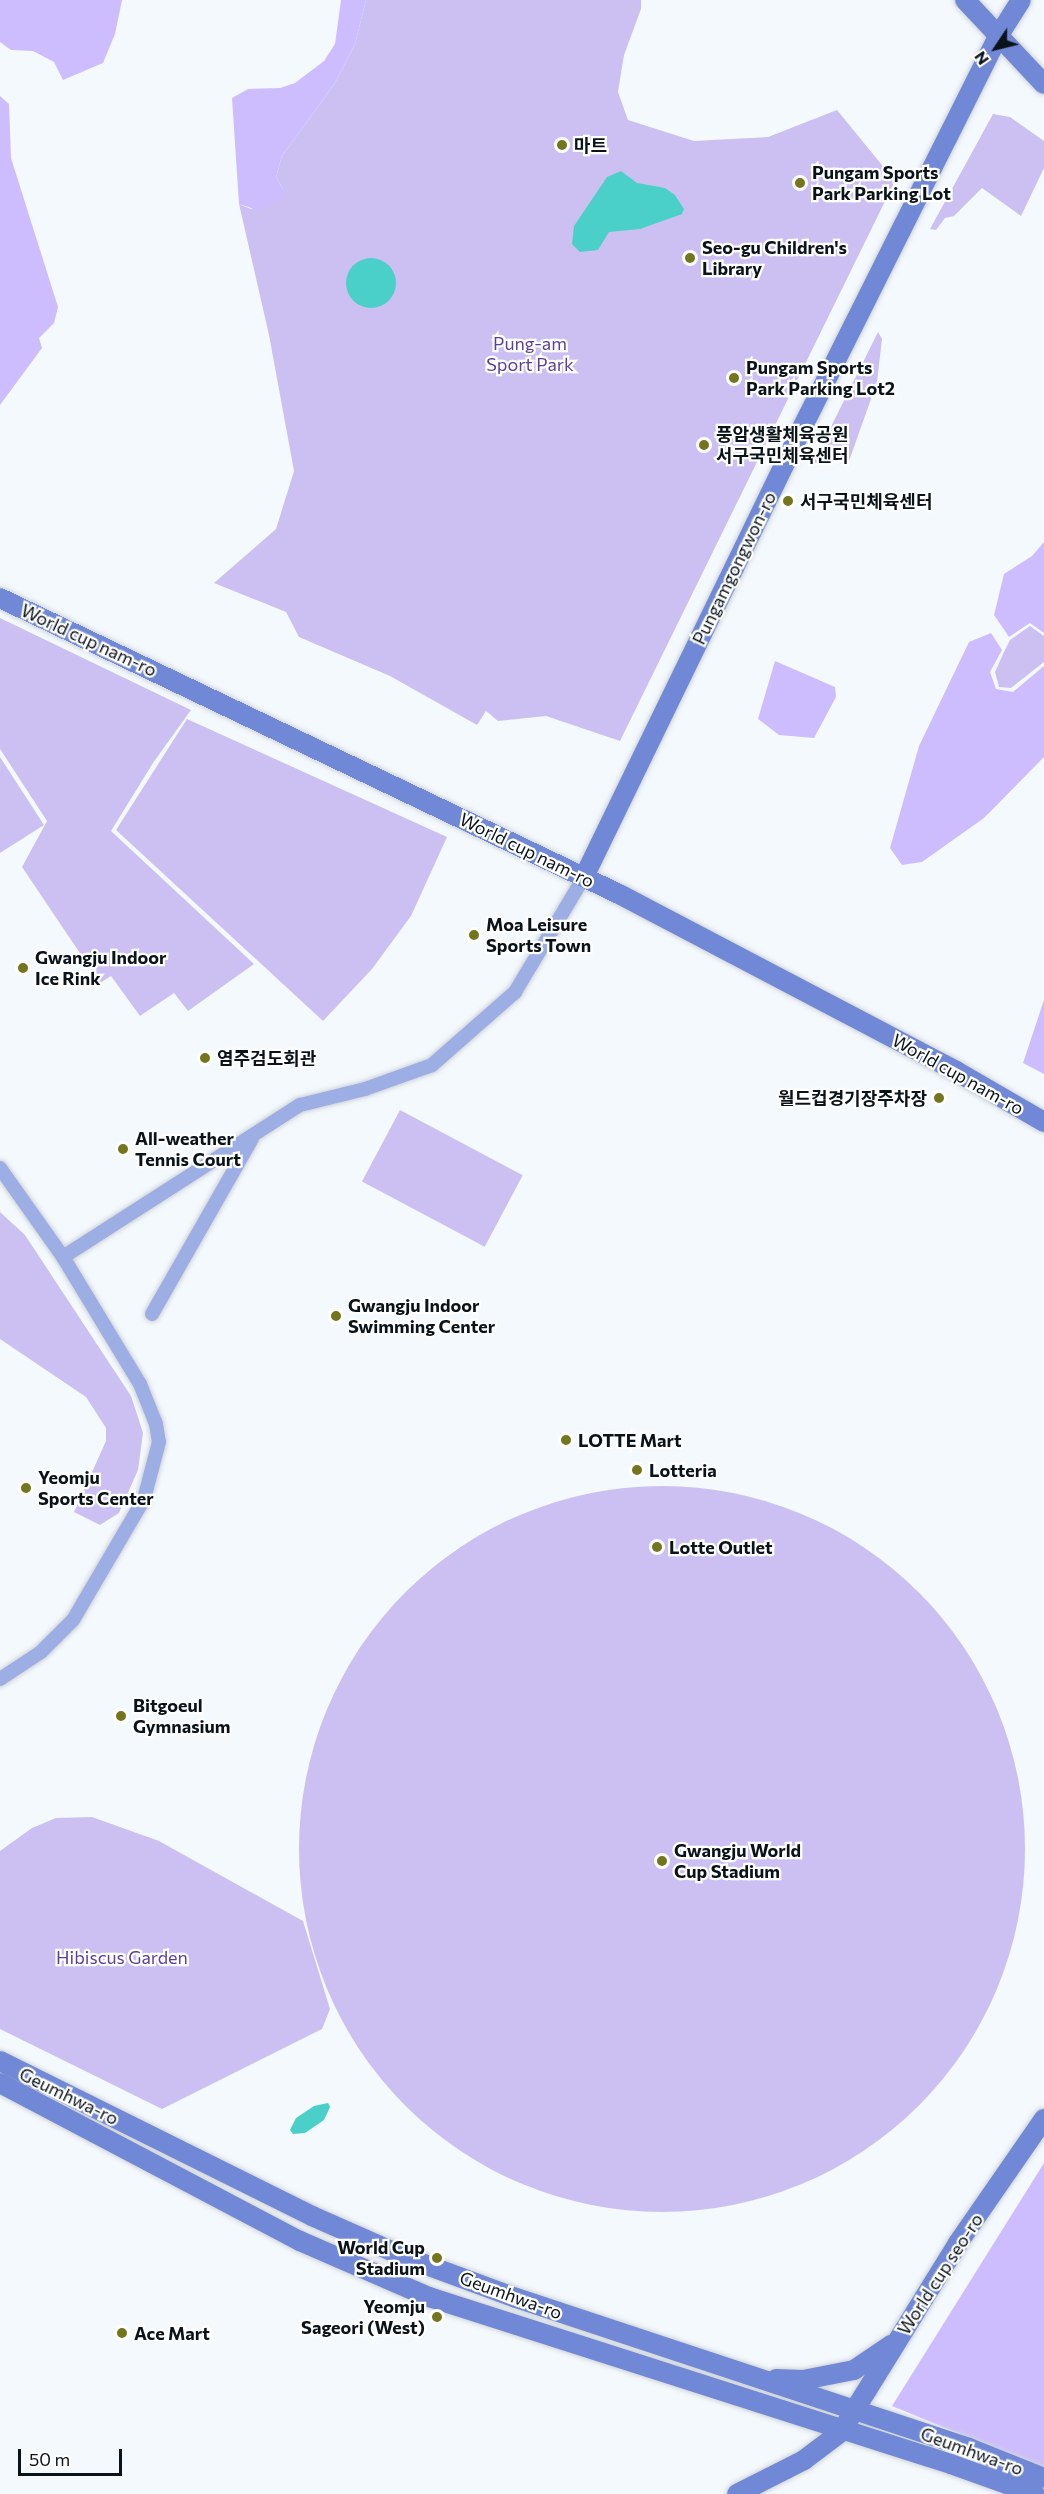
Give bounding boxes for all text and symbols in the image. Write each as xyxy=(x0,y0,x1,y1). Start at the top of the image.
north arrow xyxy=(966,18,1026,78)
text: N xyxy=(970,48,992,69)
place label: 마트 xyxy=(574,134,607,156)
marker: 마트 xyxy=(555,138,569,152)
place label: Pungam Sports Park Parking Lot xyxy=(812,162,951,204)
marker: Pungam Sports Park Parking Lot xyxy=(793,176,807,190)
place label: Seo-gu Children's Library xyxy=(702,237,847,280)
marker: Seo-gu Children's Library xyxy=(683,251,697,265)
park label: Pung-am Sport Park xyxy=(486,333,574,376)
place label: Pungam Sports Park Parking Lot2 xyxy=(746,357,895,400)
marker: Pungam Sports Park Parking Lot2 xyxy=(727,371,741,385)
place label: 풍암생활체육공원 서구국민체육센터 xyxy=(716,424,848,466)
marker: 풍암생활체육공원 서구국민체육센터 xyxy=(697,438,711,452)
street label: Pungamgongwon-ro xyxy=(688,488,780,648)
place label: 서구국민체육센터 xyxy=(800,490,932,512)
marker: 서구국민체육센터 xyxy=(781,494,795,508)
street label: World cup nam-ro xyxy=(18,599,160,681)
street label: World cup nam-ro xyxy=(456,808,598,892)
place label: Moa Leisure Sports Town xyxy=(486,914,591,956)
marker: Moa Leisure Sports Town xyxy=(467,928,481,942)
place label: Gwangju Indoor Ice Rink xyxy=(35,947,166,990)
marker: Gwangju Indoor Ice Rink xyxy=(16,961,30,975)
street label: World cup nam-ro xyxy=(888,1029,1028,1119)
place label: 염주검도회관 xyxy=(217,1047,316,1069)
marker: 염주검도회관 xyxy=(198,1051,212,1065)
place label: 월드컵경기장주차장 xyxy=(778,1087,927,1109)
marker: 월드컵경기장주차장 xyxy=(932,1091,946,1105)
place label: All-weather Tennis Court xyxy=(135,1128,241,1170)
marker: All-weather Tennis Court xyxy=(116,1142,130,1156)
place label: Gwangju Indoor Swimming Center xyxy=(348,1295,495,1338)
marker: Gwangju Indoor Swimming Center xyxy=(329,1309,343,1323)
place label: LOTTE Mart xyxy=(578,1429,682,1451)
marker: LOTTE Mart xyxy=(559,1433,573,1447)
place label: Lotteria xyxy=(649,1459,717,1481)
marker: Lotteria xyxy=(630,1463,644,1477)
place label: Yeomju Sports Center xyxy=(38,1467,154,1510)
marker: Yeomju Sports Center xyxy=(19,1481,33,1495)
place label: Lotte Outlet xyxy=(669,1536,773,1558)
marker: Lotte Outlet xyxy=(650,1540,664,1554)
place label: Bitgoeul Gymnasium xyxy=(133,1695,231,1738)
marker: Bitgoeul Gymnasium xyxy=(114,1709,128,1723)
place label: Gwangju World Cup Stadium xyxy=(674,1840,801,1882)
marker: Gwangju World Cup Stadium xyxy=(655,1854,669,1868)
park label: Hibiscus Garden xyxy=(56,1946,188,1968)
street label: Geumhwa-ro xyxy=(16,2063,122,2129)
street label: World cup seo-ro xyxy=(893,2209,987,2339)
place label: World Cup Stadium xyxy=(337,2237,425,2280)
marker: World Cup Stadium xyxy=(430,2251,444,2265)
street label: Geumhwa-ro xyxy=(457,2266,565,2324)
place label: Yeomju Sageori (West) xyxy=(301,2296,425,2338)
marker: Yeomju Sageori (West) xyxy=(430,2310,444,2324)
place label: Ace Mart xyxy=(134,2322,210,2344)
marker: Ace Mart xyxy=(115,2326,129,2340)
street label: Geumhwa-ro xyxy=(918,2422,1026,2480)
scale bar xyxy=(21,2437,124,2475)
text: 50 m xyxy=(29,2448,70,2470)

